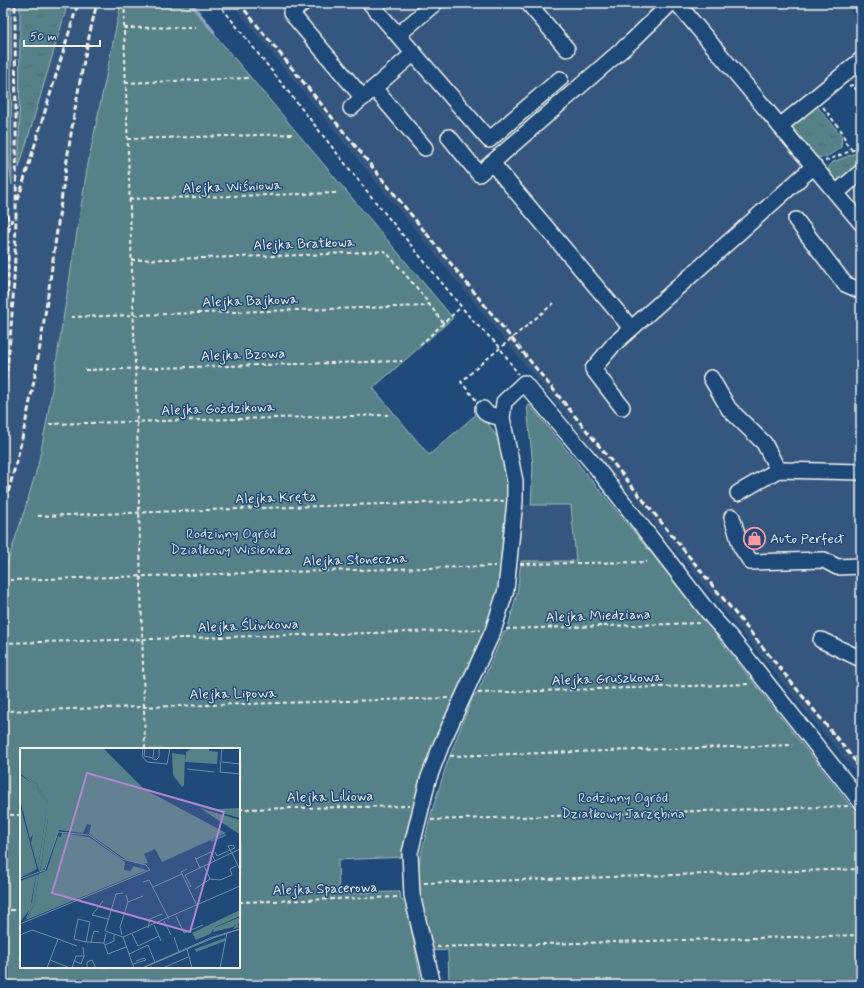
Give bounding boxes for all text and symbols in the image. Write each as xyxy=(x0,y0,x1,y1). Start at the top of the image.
scale bar xyxy=(24,22,100,48)
text: 50 m xyxy=(30,29,57,45)
street label: Alejka Wiśniowa xyxy=(182,176,283,198)
street label: Alejka Bratkowa xyxy=(253,233,356,255)
street label: Alejka Bajkowa xyxy=(202,290,299,312)
street label: Alejka Bzowa xyxy=(201,345,286,365)
street label: Alejka Gożdzikowa xyxy=(161,398,276,420)
street label: Alejka Kręta xyxy=(235,488,317,508)
park label: Rodzinny Ogród Działkowy Wisienka xyxy=(170,525,292,559)
shop icon: Auto Perfect xyxy=(741,526,767,552)
place label: Auto Perfect xyxy=(770,530,845,548)
street label: Alejka Słoneczna xyxy=(302,549,408,571)
street label: Alejka Miedziana xyxy=(545,605,651,627)
street label: Alejka Śliwkowa xyxy=(197,615,299,637)
street label: Alejka Gruszkowa xyxy=(551,668,663,690)
street label: Alejka Lipowa xyxy=(189,684,277,704)
inset map xyxy=(20,748,240,968)
street label: Alejka Liliowa xyxy=(287,787,374,807)
park label: Rodzinny Ogród Działkowy Jarzębina xyxy=(561,789,685,823)
street label: Alejka Spacerowa xyxy=(272,878,378,900)

